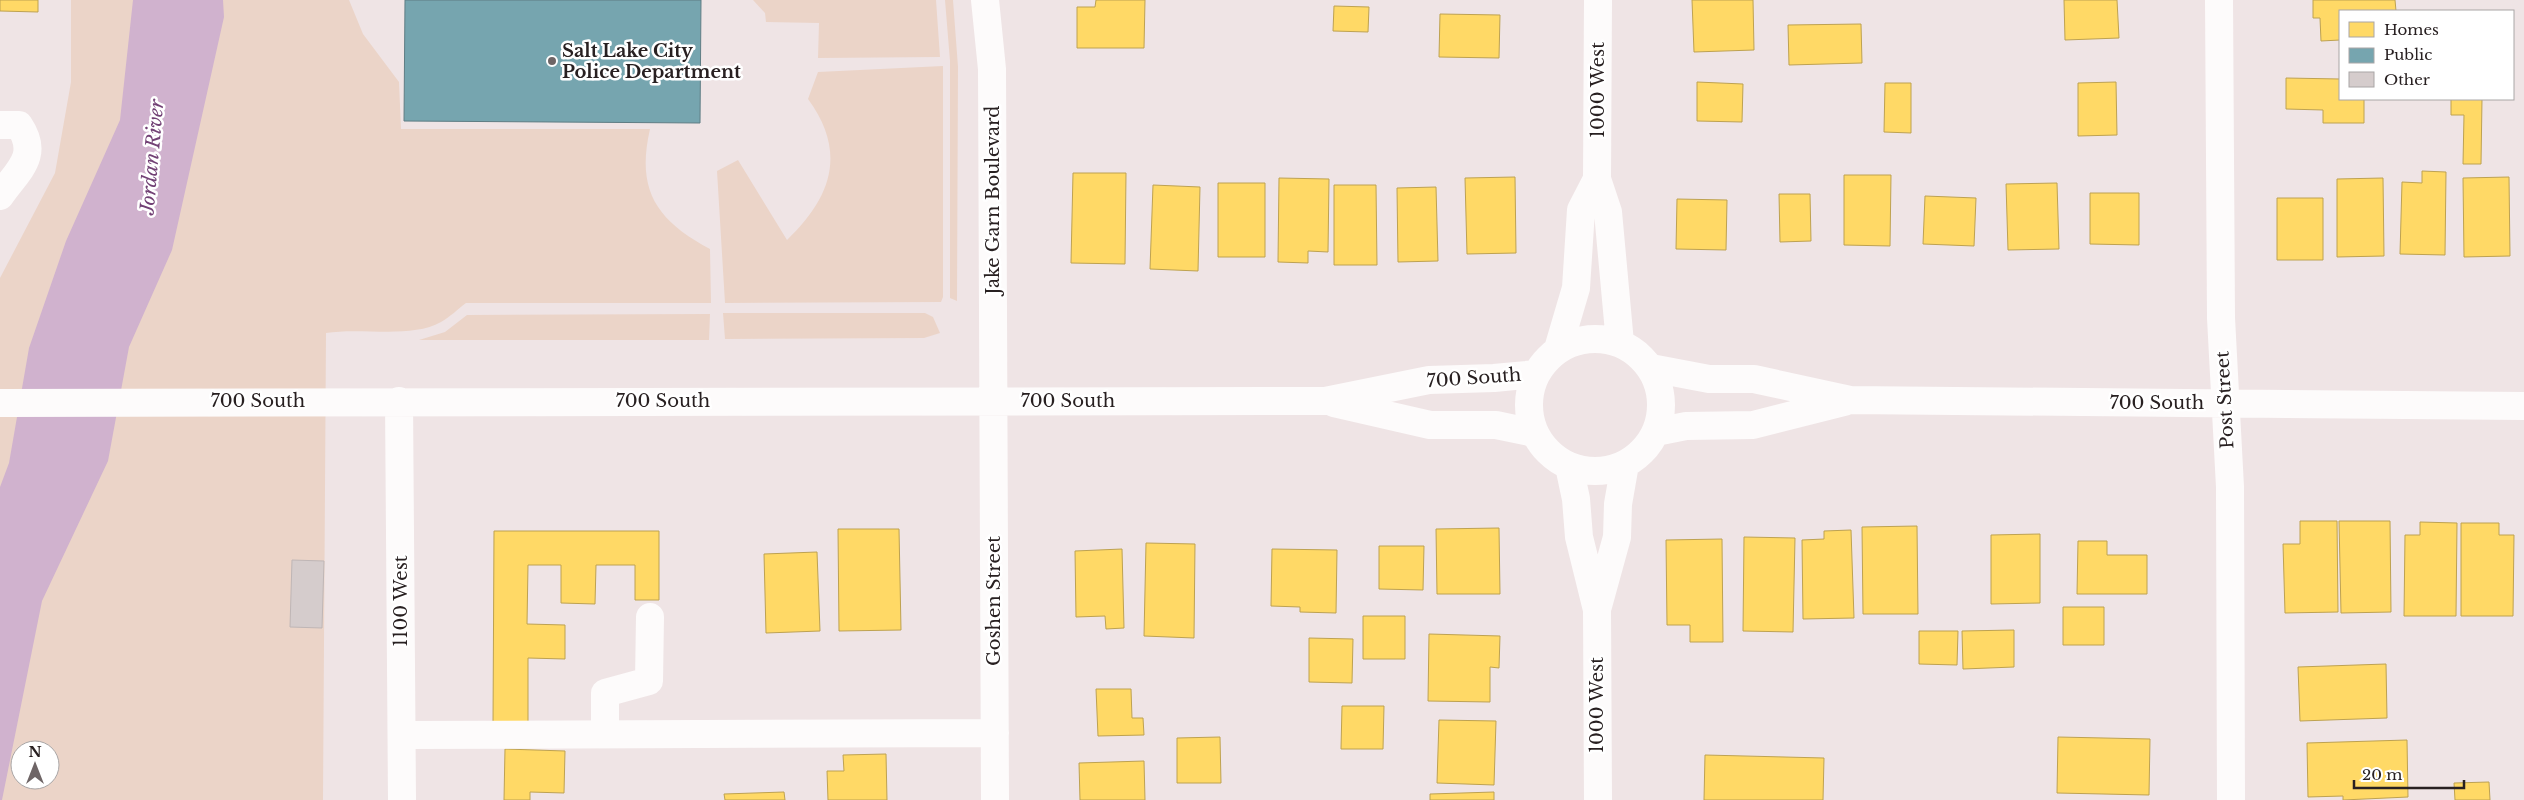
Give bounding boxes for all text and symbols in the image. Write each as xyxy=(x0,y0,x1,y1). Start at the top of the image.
legend xyxy=(2339,10,2514,100)
text: Homes xyxy=(2384,20,2439,39)
place label: Salt Lake City Police Department xyxy=(562,40,741,83)
street label: 1000 West xyxy=(1587,42,1609,138)
text: Public xyxy=(2384,45,2432,64)
marker: Salt Lake City Police Department xyxy=(546,55,558,67)
text: Other xyxy=(2384,70,2431,89)
water label: Jordan River xyxy=(135,97,169,217)
street label: Jake Garn Boulevard xyxy=(982,105,1004,297)
street label: Post Street xyxy=(2211,350,2239,449)
street label: 700 South xyxy=(1426,364,1522,392)
street label: 700 South xyxy=(211,390,305,412)
street label: 700 South xyxy=(616,390,710,412)
street label: 700 South xyxy=(1021,390,1115,412)
street label: 700 South xyxy=(2110,392,2204,414)
street label: Goshen Street xyxy=(983,536,1005,666)
street label: 1100 West xyxy=(390,555,412,647)
street label: 1000 West xyxy=(1586,657,1608,753)
north arrow xyxy=(10,740,60,790)
text: N xyxy=(28,743,42,761)
scale bar xyxy=(2354,758,2464,790)
text: 20 m xyxy=(2362,765,2402,784)

